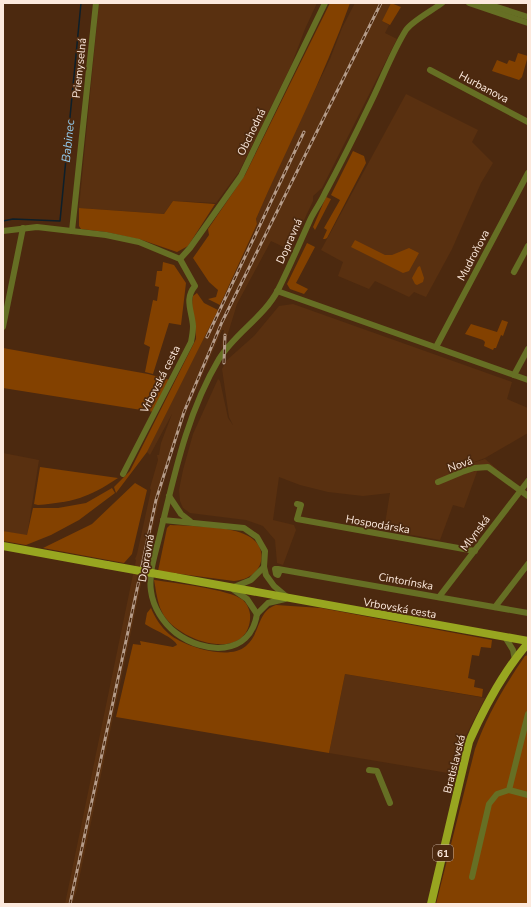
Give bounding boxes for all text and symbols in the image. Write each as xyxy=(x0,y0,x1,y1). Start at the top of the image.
street label: Priemyselná xyxy=(69,37,90,99)
street label: Hurbanova xyxy=(456,68,511,107)
street label: Obchodná xyxy=(234,106,269,158)
water label: Babinec xyxy=(58,118,78,163)
street label: Dopravná xyxy=(273,216,306,266)
street label: Mudroňova xyxy=(454,227,493,283)
street label: Vrbovská cesta xyxy=(137,343,184,417)
street label: Nová xyxy=(446,453,475,476)
street label: Hospodárska xyxy=(345,511,411,538)
street label: Mlynská xyxy=(457,512,494,554)
street label: Dopravná xyxy=(135,533,158,583)
street label: Cintorínska xyxy=(377,569,435,594)
street label: Vrbovská cesta xyxy=(361,595,438,622)
street label: Bratislavská xyxy=(440,733,469,795)
road number: 61 xyxy=(433,845,453,861)

